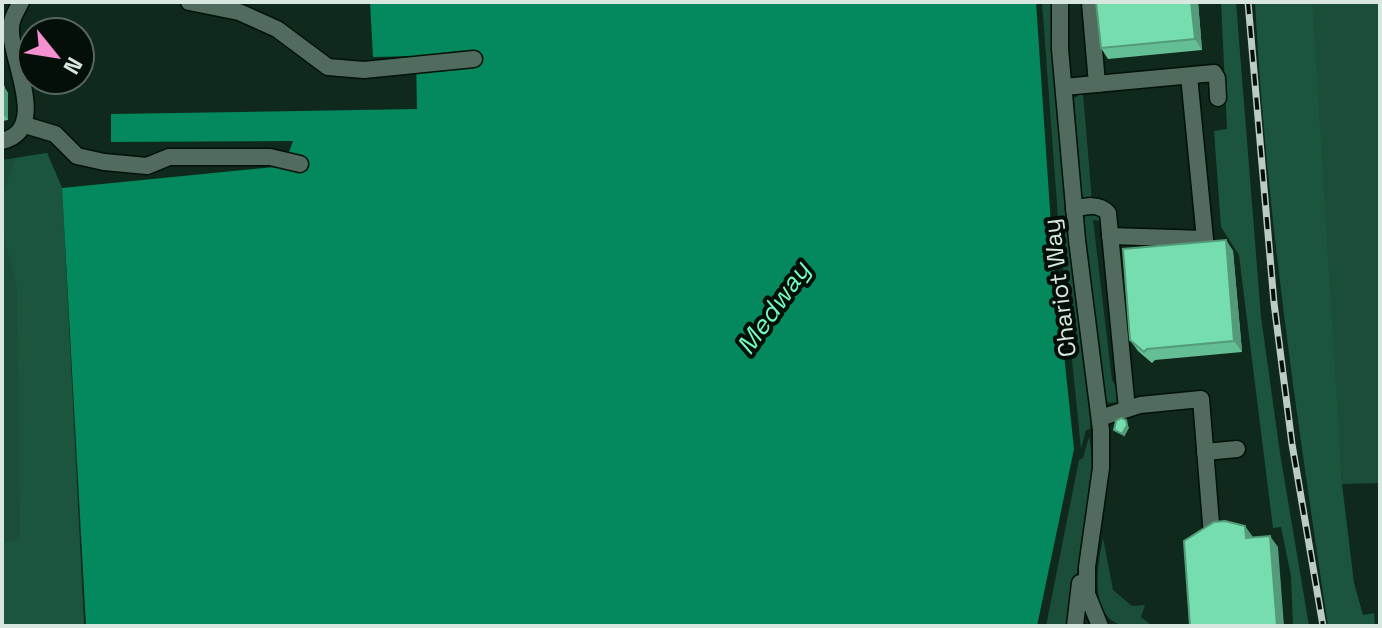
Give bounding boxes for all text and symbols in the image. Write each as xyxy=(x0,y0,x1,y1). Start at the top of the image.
north arrow xyxy=(16,16,96,96)
text: N xyxy=(58,53,89,79)
street label: Chariot Way xyxy=(1035,217,1083,359)
water label: Medway xyxy=(729,254,818,361)

